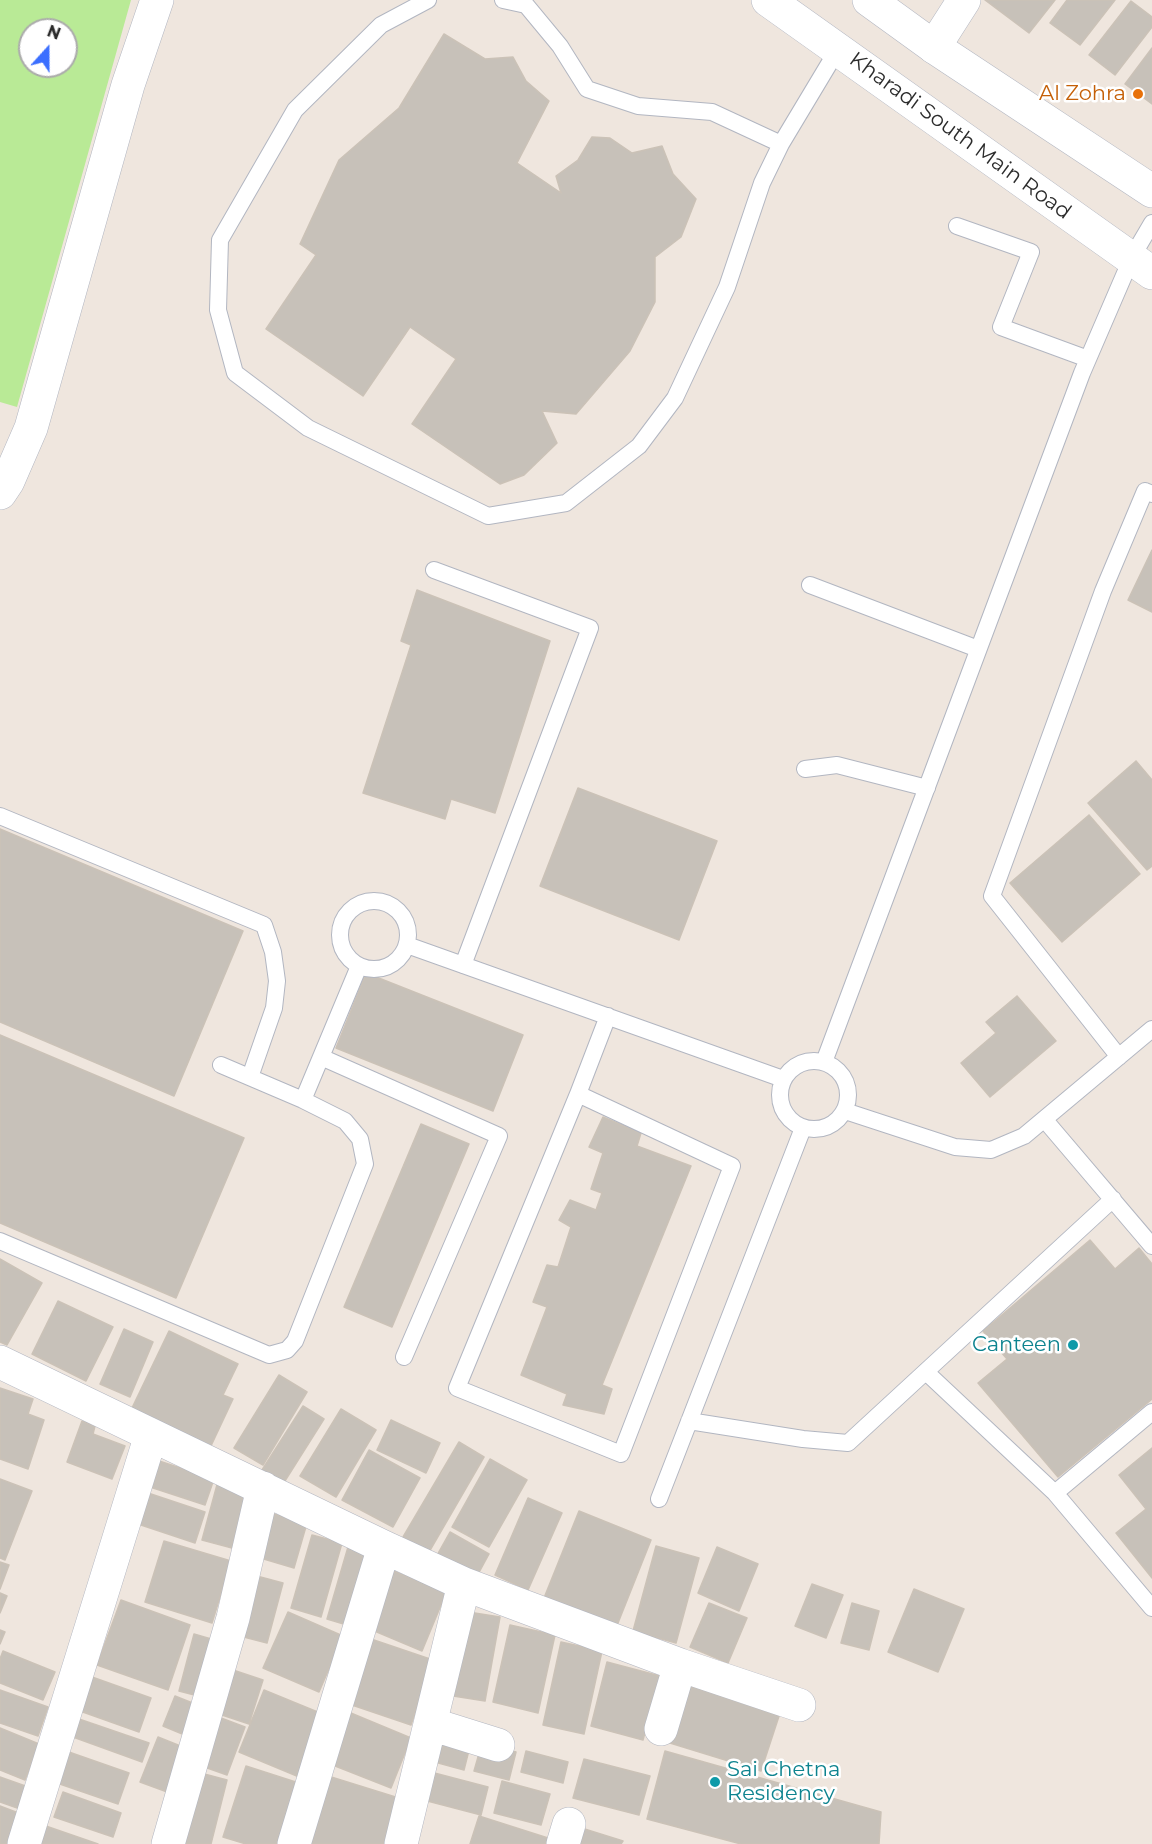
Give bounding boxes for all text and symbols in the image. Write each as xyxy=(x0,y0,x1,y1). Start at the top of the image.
north arrow xyxy=(18,18,78,78)
text: N xyxy=(44,21,63,44)
street label: Kharadi South Main Road xyxy=(844,47,1076,225)
place label: Al Zohra xyxy=(1039,81,1126,107)
marker: Al Zohra xyxy=(1131,87,1145,101)
place label: Canteen xyxy=(972,1332,1061,1358)
marker: Canteen xyxy=(1066,1338,1080,1352)
place label: Sai Chetna Residency xyxy=(727,1757,840,1807)
marker: Sai Chetna Residency xyxy=(708,1775,722,1789)

